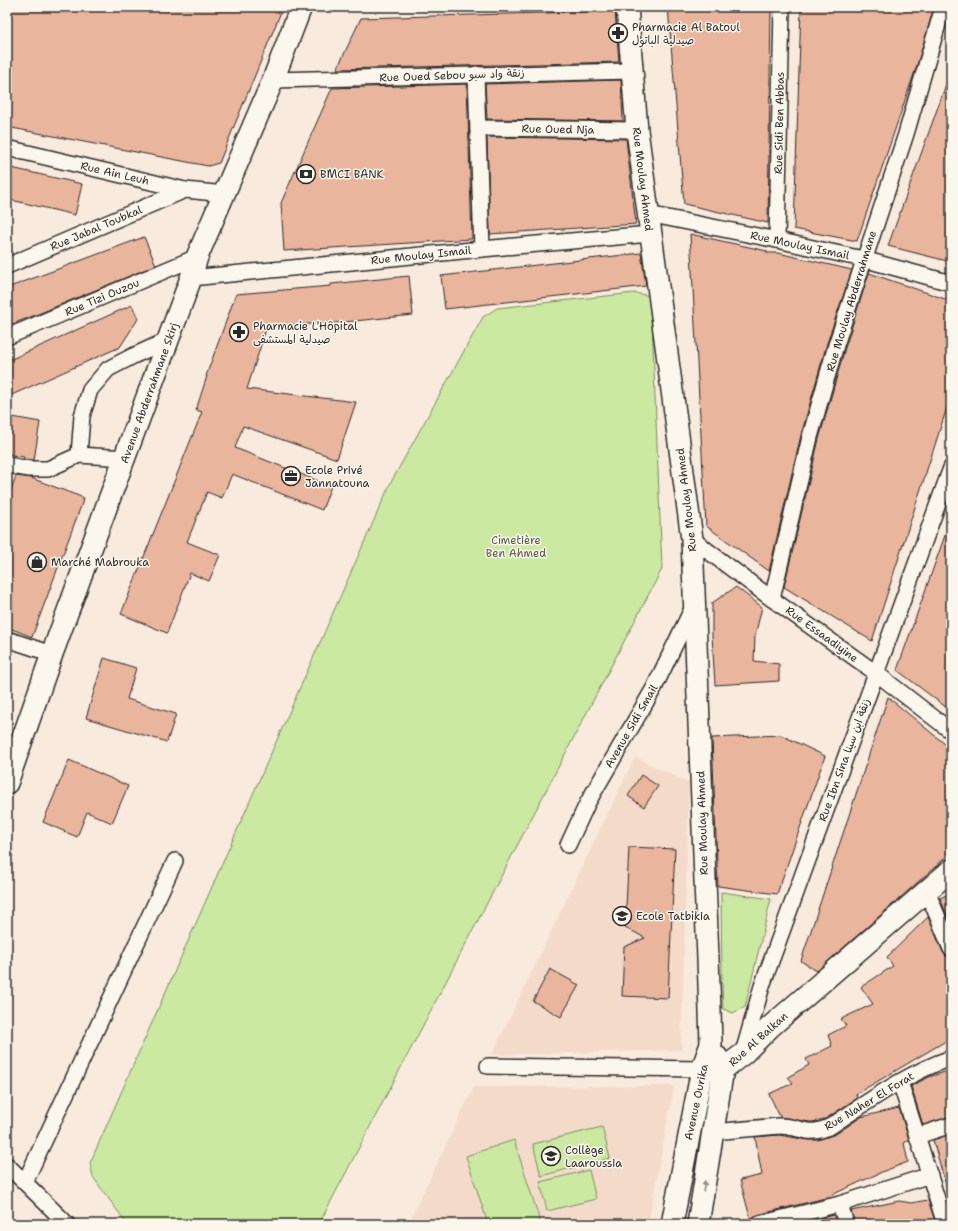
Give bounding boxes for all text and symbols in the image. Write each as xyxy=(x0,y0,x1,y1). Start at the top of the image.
place label: Pharmacie Al Batoul صيدلية الباتول xyxy=(632,20,741,48)
pharmacy icon: Pharmacie Al Batoul صيدلية الباتول xyxy=(607,22,629,44)
street label: Rue Oued Sebou زنقة واد سبو xyxy=(379,65,525,86)
street label: Rue Sidi Ben Abbas xyxy=(771,72,788,174)
street label: Rue Oued Nja xyxy=(521,121,595,138)
street label: Rue Moulay Ahmed xyxy=(629,126,656,232)
street label: Rue Ain Leuh xyxy=(79,158,151,189)
bank icon: BMCI BANK xyxy=(295,163,317,185)
place label: BMCI BANK xyxy=(320,167,384,182)
street label: Rue Jabal Toubkal xyxy=(48,202,145,255)
street label: Rue Moulay Ismail xyxy=(749,228,851,263)
street label: Rue Moulay Abderrahmane xyxy=(823,229,880,374)
street label: Rue Moulay Ismail xyxy=(370,243,473,268)
street label: Rue Tizi Ouzou xyxy=(63,275,142,320)
place label: Pharmacie L'Hôpital صيدلية المستشفى xyxy=(253,319,358,347)
street label: Avenue Abderrahmane Skirj xyxy=(117,321,182,466)
pharmacy icon: Pharmacie L'Hôpital صيدلية المستشفى xyxy=(228,321,250,343)
street label: Rue Moulay Ahmed xyxy=(673,447,700,553)
place label: Ecole Privé Jannatouna xyxy=(305,463,370,491)
office icon: Ecole Privé Jannatouna xyxy=(280,465,302,487)
park label: Cimetière Ben Ahmed xyxy=(486,533,546,561)
shop icon: Marché Mabrouka xyxy=(26,551,48,573)
place label: Marché Mabrouka xyxy=(51,555,149,570)
street label: Rue Essaadiyine xyxy=(782,603,861,666)
street label: Avenue Sidi Smail xyxy=(601,681,662,771)
street label: Rue Ibn Sina زنقة ابن سينا xyxy=(815,697,874,824)
street label: Rue Moulay Ahmed xyxy=(693,771,712,875)
school or university icon: Ecole Tatbikia xyxy=(611,905,633,927)
place label: Ecole Tatbikia xyxy=(636,909,710,924)
street label: Rue Al Balkan xyxy=(726,1009,791,1070)
street label: Avenue Ourika xyxy=(681,1063,712,1141)
street label: Rue Naher El Forat xyxy=(822,1069,917,1134)
place label: Collège Laaroussia xyxy=(565,1143,622,1171)
school or university icon: Collège Laaroussia xyxy=(540,1145,562,1167)
one-way arrow xyxy=(701,1179,707,1192)

